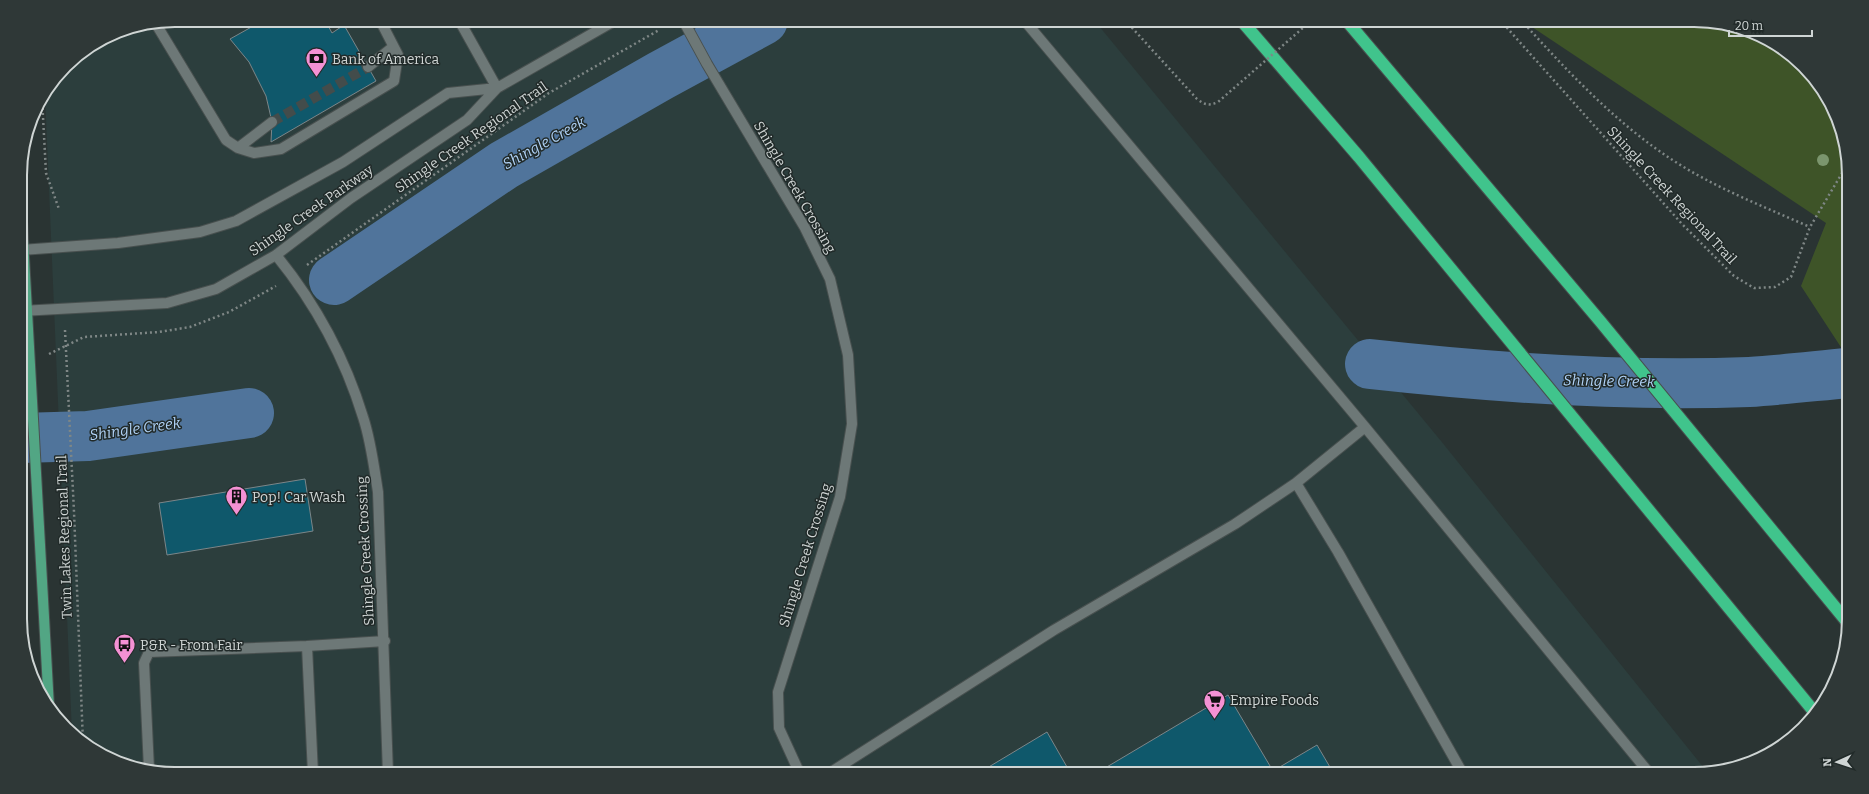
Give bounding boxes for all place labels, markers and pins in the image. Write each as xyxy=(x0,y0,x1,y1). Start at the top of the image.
bank icon: Bank of America xyxy=(303,46,329,79)
place label: Bank of America xyxy=(332,51,439,68)
building icon: Pop! Car Wash xyxy=(223,484,249,517)
place label: Pop! Car Wash xyxy=(252,489,346,506)
bus stop icon: P&R - From Fair xyxy=(111,632,137,665)
place label: P&R - From Fair xyxy=(140,637,242,654)
supermarket icon: Empire Foods xyxy=(1201,687,1227,720)
place label: Empire Foods xyxy=(1230,692,1319,709)

